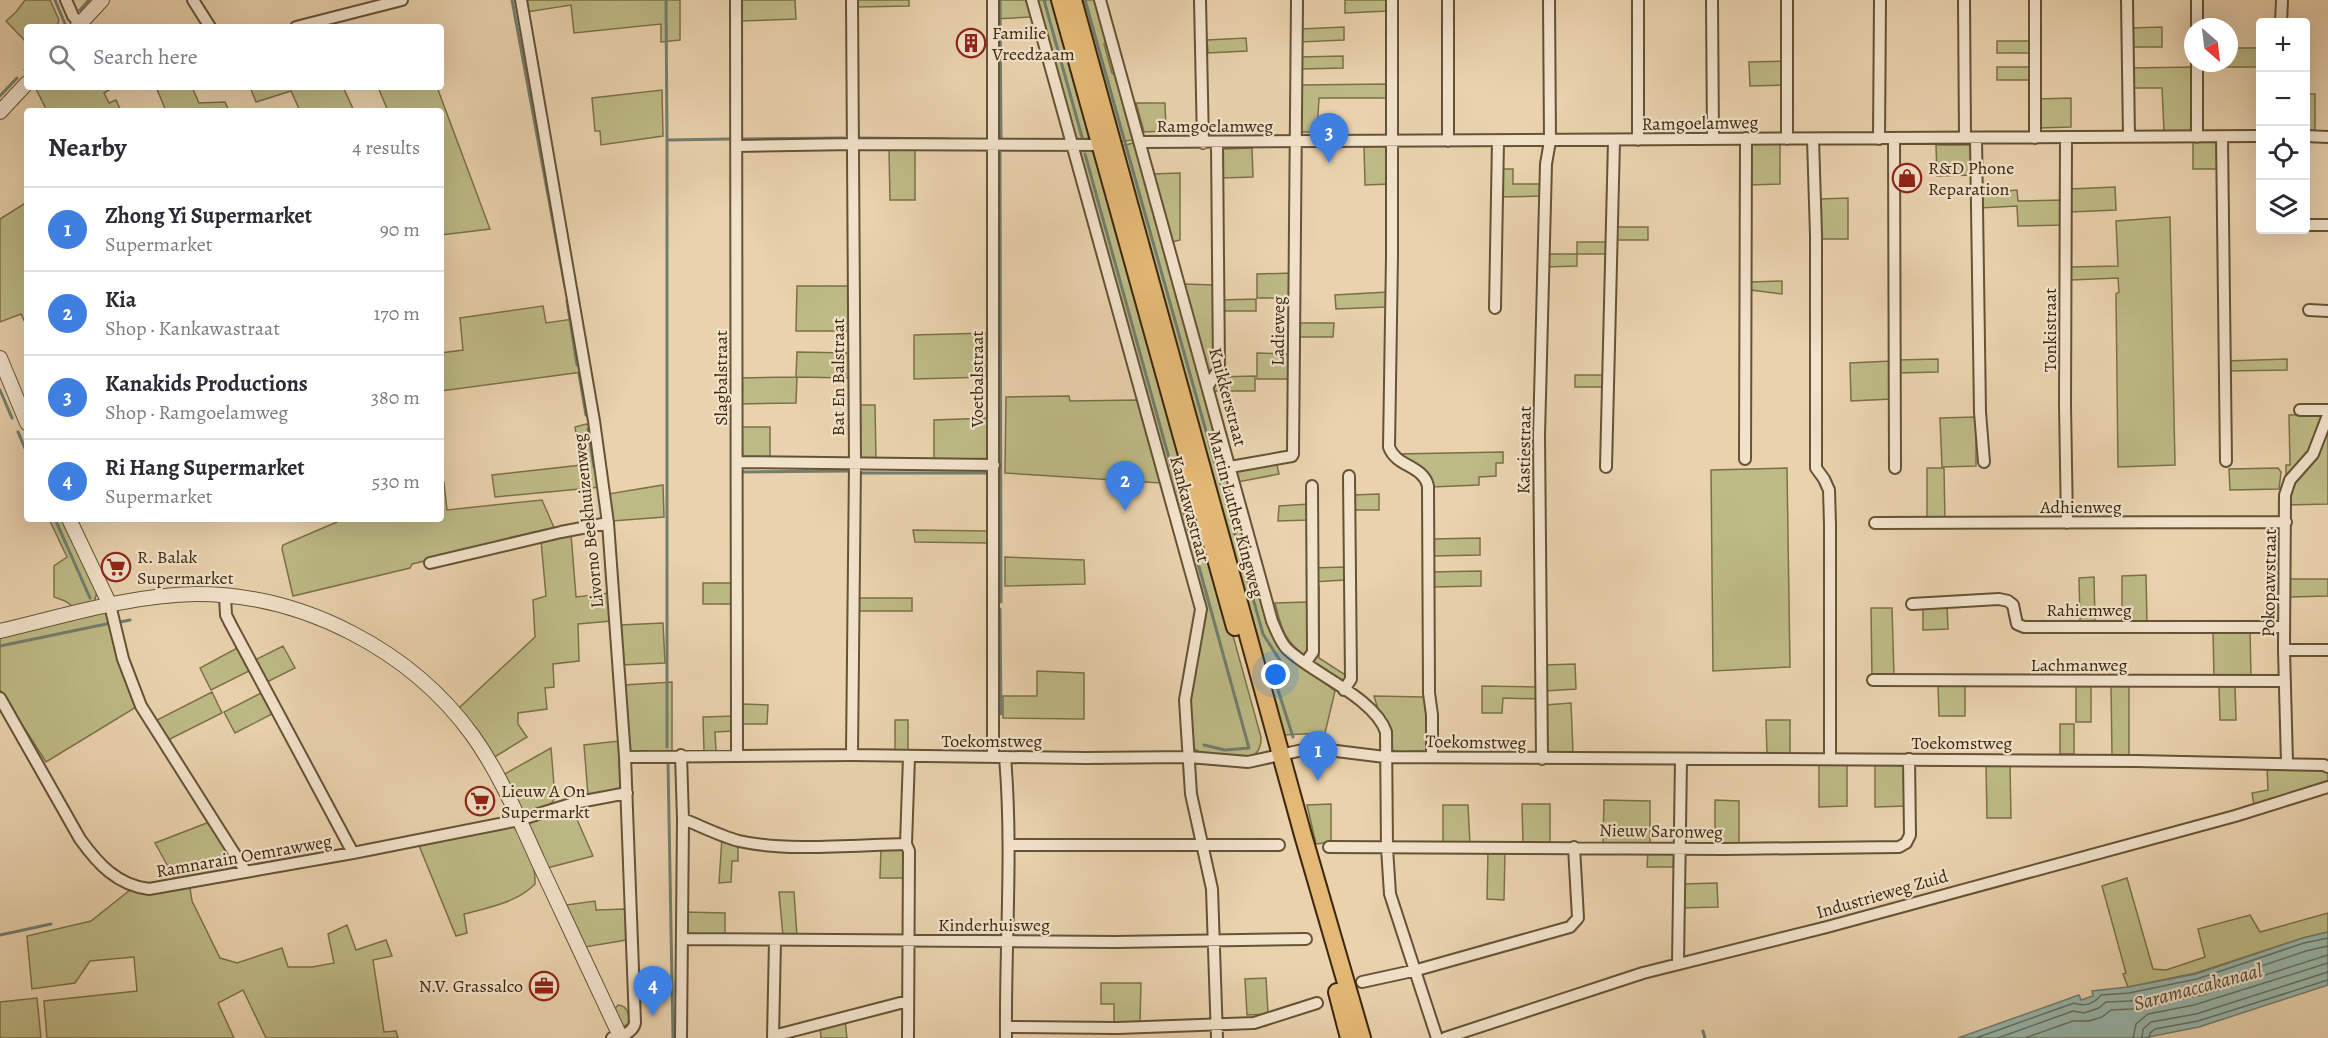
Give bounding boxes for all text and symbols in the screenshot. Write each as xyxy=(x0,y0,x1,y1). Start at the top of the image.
north arrow xyxy=(2184,18,2238,72)
map controls xyxy=(2256,18,2310,234)
button: + xyxy=(2256,18,2310,72)
place label: Familie Vreedzaam xyxy=(991,21,1075,66)
search box xyxy=(24,24,444,90)
building icon: Familie Vreedzaam xyxy=(955,27,987,59)
icon: search xyxy=(45,41,78,74)
text: Search here xyxy=(93,42,198,72)
button: − xyxy=(2256,72,2310,126)
street label: Ramgoelamweg xyxy=(1641,110,1759,136)
street label: Ramgoelamweg xyxy=(1157,114,1273,138)
pin: 3 xyxy=(1310,114,1348,163)
button: locate xyxy=(2256,126,2310,180)
text: Nearby xyxy=(48,130,127,165)
text: 4 results xyxy=(352,134,420,161)
place label: R&D Phone Reparation xyxy=(1928,156,2014,201)
shop icon: R&D Phone Reparation xyxy=(1891,162,1923,194)
button: layers xyxy=(2256,180,2310,234)
text: Zhong Yi Supermarket xyxy=(105,201,312,231)
text: 1 xyxy=(64,216,71,243)
text: 90 m xyxy=(380,216,420,243)
text: Supermarket xyxy=(105,231,212,258)
text: Kia xyxy=(105,285,136,315)
street label: Tonkistraat xyxy=(2038,288,2062,372)
street label: Ladieweg xyxy=(1265,296,1291,366)
text: 2 xyxy=(63,300,72,327)
text: 170 m xyxy=(374,300,420,327)
text: Shop · Kankawastraat xyxy=(105,315,280,342)
street label: Bat En Balstraat xyxy=(826,318,850,436)
street label: Slagbalstraat xyxy=(709,330,733,426)
street label: Voetbalstraat xyxy=(965,330,989,429)
street label: Knikkerstraat xyxy=(1203,345,1253,449)
text: Kanakids Productions xyxy=(105,369,308,399)
text: 3 xyxy=(63,384,72,411)
text: 380 m xyxy=(371,384,420,411)
text: Shop · Ramgoelamweg xyxy=(105,399,288,426)
street label: Kastiestraat xyxy=(1511,406,1537,494)
street label: Martin Luther Kingweg xyxy=(1202,428,1270,600)
street label: Livorno Beekhuizenweg xyxy=(567,433,609,609)
text: Ri Hang Supermarket xyxy=(105,453,305,483)
street label: Kankawastraat xyxy=(1164,453,1216,565)
pin: 2 xyxy=(1106,462,1144,511)
text: 4 xyxy=(63,468,72,495)
text: 530 m xyxy=(372,468,420,495)
text: Supermarket xyxy=(105,483,212,510)
street label: Adhienweg xyxy=(2039,495,2122,519)
street label: Pokopawstraat xyxy=(2256,529,2282,637)
place label: R. Balak Supermarket xyxy=(137,545,234,590)
supermarket icon: R. Balak Supermarket xyxy=(100,551,132,583)
street label: Rahiemweg xyxy=(2046,598,2132,622)
street label: Lachmanweg xyxy=(2031,653,2127,677)
your location xyxy=(1261,660,1290,689)
street label: Toekomstweg xyxy=(942,729,1042,753)
street label: Toekomstweg xyxy=(1425,729,1527,755)
street label: Toekomstweg xyxy=(1912,731,2012,755)
pin: 1 xyxy=(1298,732,1338,781)
place label: Lieuw A On Supermarkt xyxy=(501,779,590,824)
supermarket icon: Lieuw A On Supermarkt xyxy=(464,785,496,817)
street label: Nieuw Saronweg xyxy=(1599,818,1723,844)
street label: Ramnarain Oemrawweg xyxy=(154,829,334,883)
street label: Industrieweg Zuid xyxy=(1813,864,1951,924)
street label: Kinderhuisweg xyxy=(938,913,1050,937)
water label: Saramaccakanaal xyxy=(2131,957,2265,1017)
pin: 4 xyxy=(634,966,672,1016)
office icon: N.V. Grassalco xyxy=(528,970,560,1002)
place label: N.V. Grassalco xyxy=(419,974,523,998)

